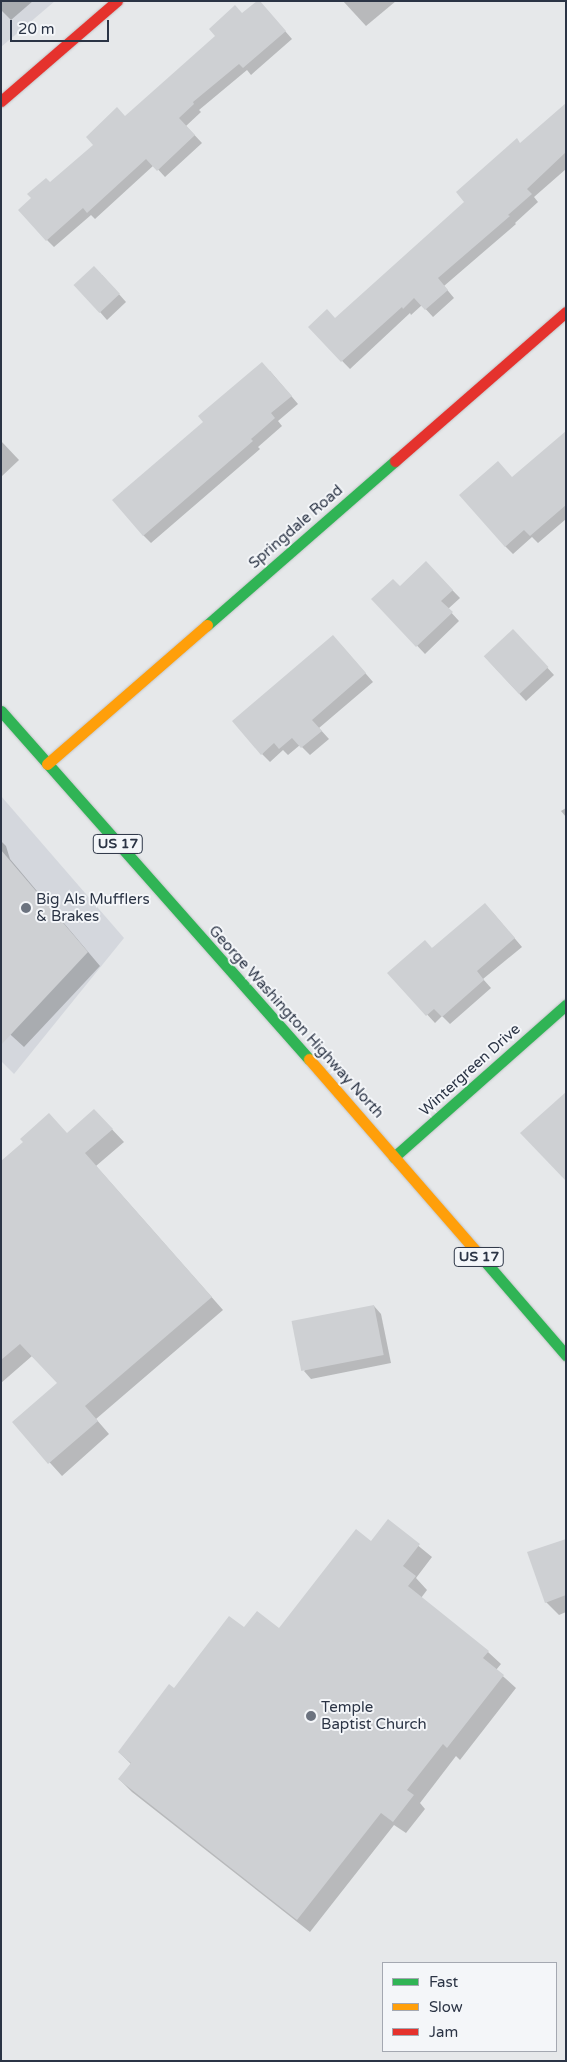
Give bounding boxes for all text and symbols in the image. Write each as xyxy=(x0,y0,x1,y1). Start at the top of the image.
scale bar xyxy=(12,10,111,42)
text: 20 m xyxy=(18,20,55,38)
street label: Springdale Road xyxy=(245,481,347,573)
road number: US 17 xyxy=(92,832,144,856)
place label: Big Als Mufflers & Brakes xyxy=(36,890,150,925)
marker: Big Als Mufflers & Brakes xyxy=(20,902,32,914)
street label: George Washington Highway North xyxy=(205,922,387,1122)
street label: Wintergreen Drive xyxy=(416,1020,524,1120)
road number: US 17 xyxy=(453,1246,505,1268)
place label: Temple Baptist Church xyxy=(321,1698,427,1733)
marker: Temple Baptist Church xyxy=(305,1710,317,1722)
legend xyxy=(382,1962,557,2052)
text: Fast xyxy=(429,1973,458,1991)
text: Slow xyxy=(429,1998,463,2016)
text: Jam xyxy=(429,2023,458,2041)

